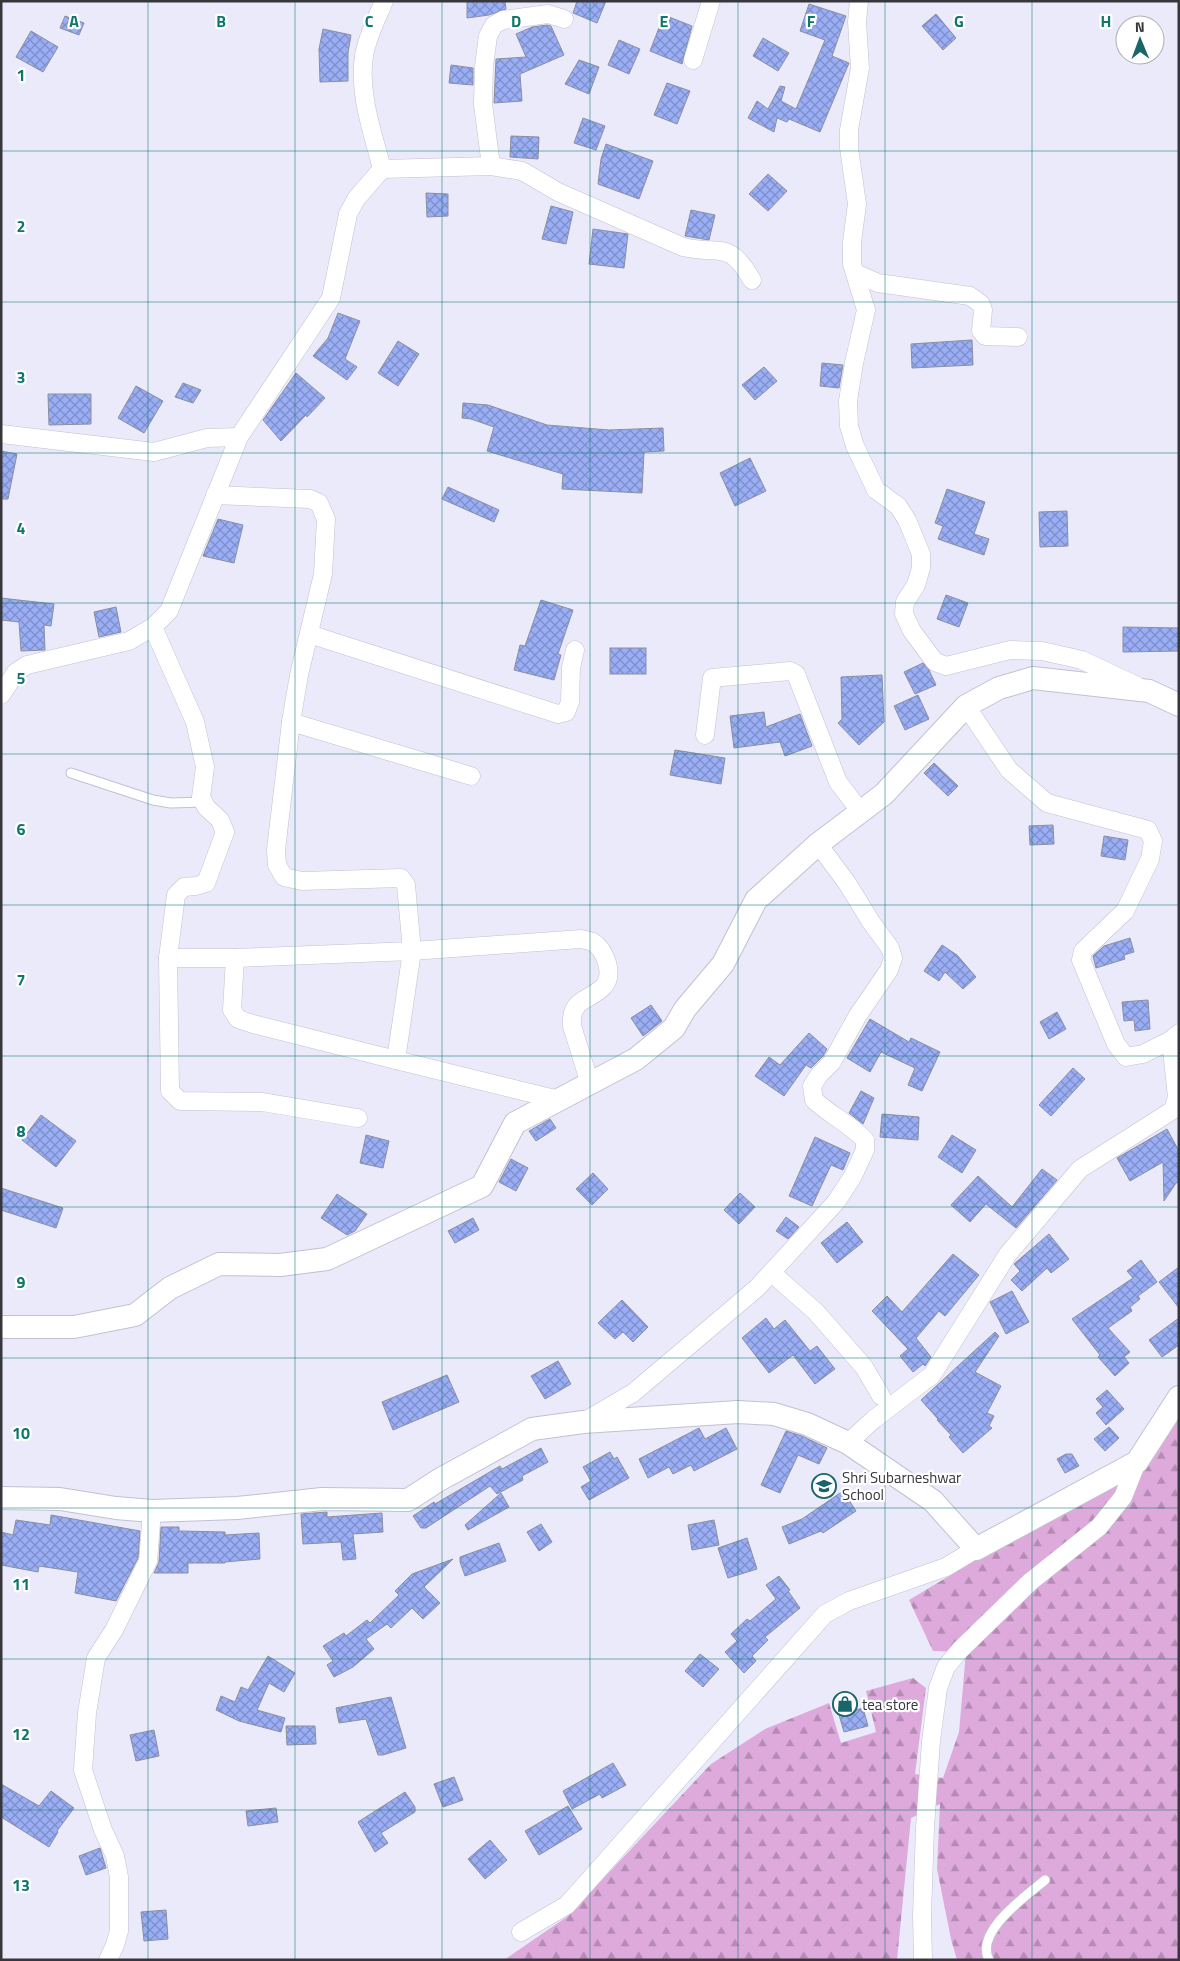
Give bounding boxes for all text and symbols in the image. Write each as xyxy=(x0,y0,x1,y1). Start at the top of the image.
text: A xyxy=(69,9,79,33)
text: B xyxy=(216,9,226,33)
text: C xyxy=(365,9,374,33)
text: D xyxy=(511,9,521,33)
text: E xyxy=(660,9,669,33)
text: F xyxy=(807,9,816,33)
text: G xyxy=(954,9,964,33)
text: H xyxy=(1101,9,1111,33)
north arrow xyxy=(1115,15,1165,65)
text: N xyxy=(1135,16,1145,37)
text: 1 xyxy=(17,63,25,87)
text: 2 xyxy=(17,214,25,238)
text: 3 xyxy=(17,365,25,389)
text: 4 xyxy=(17,516,26,540)
text: 5 xyxy=(17,666,26,690)
text: 6 xyxy=(17,817,26,841)
text: 7 xyxy=(17,968,25,992)
text: 8 xyxy=(17,1119,26,1143)
text: 9 xyxy=(17,1270,26,1294)
text: 10 xyxy=(12,1421,30,1445)
place label: Shri Subarneshwar School xyxy=(842,1466,961,1506)
school or university icon: Shri Subarneshwar School xyxy=(811,1473,837,1499)
text: 11 xyxy=(12,1572,30,1596)
shop icon: tea store xyxy=(832,1691,858,1717)
place label: tea store xyxy=(862,1693,918,1716)
text: 12 xyxy=(12,1722,30,1746)
text: 13 xyxy=(12,1873,30,1897)

